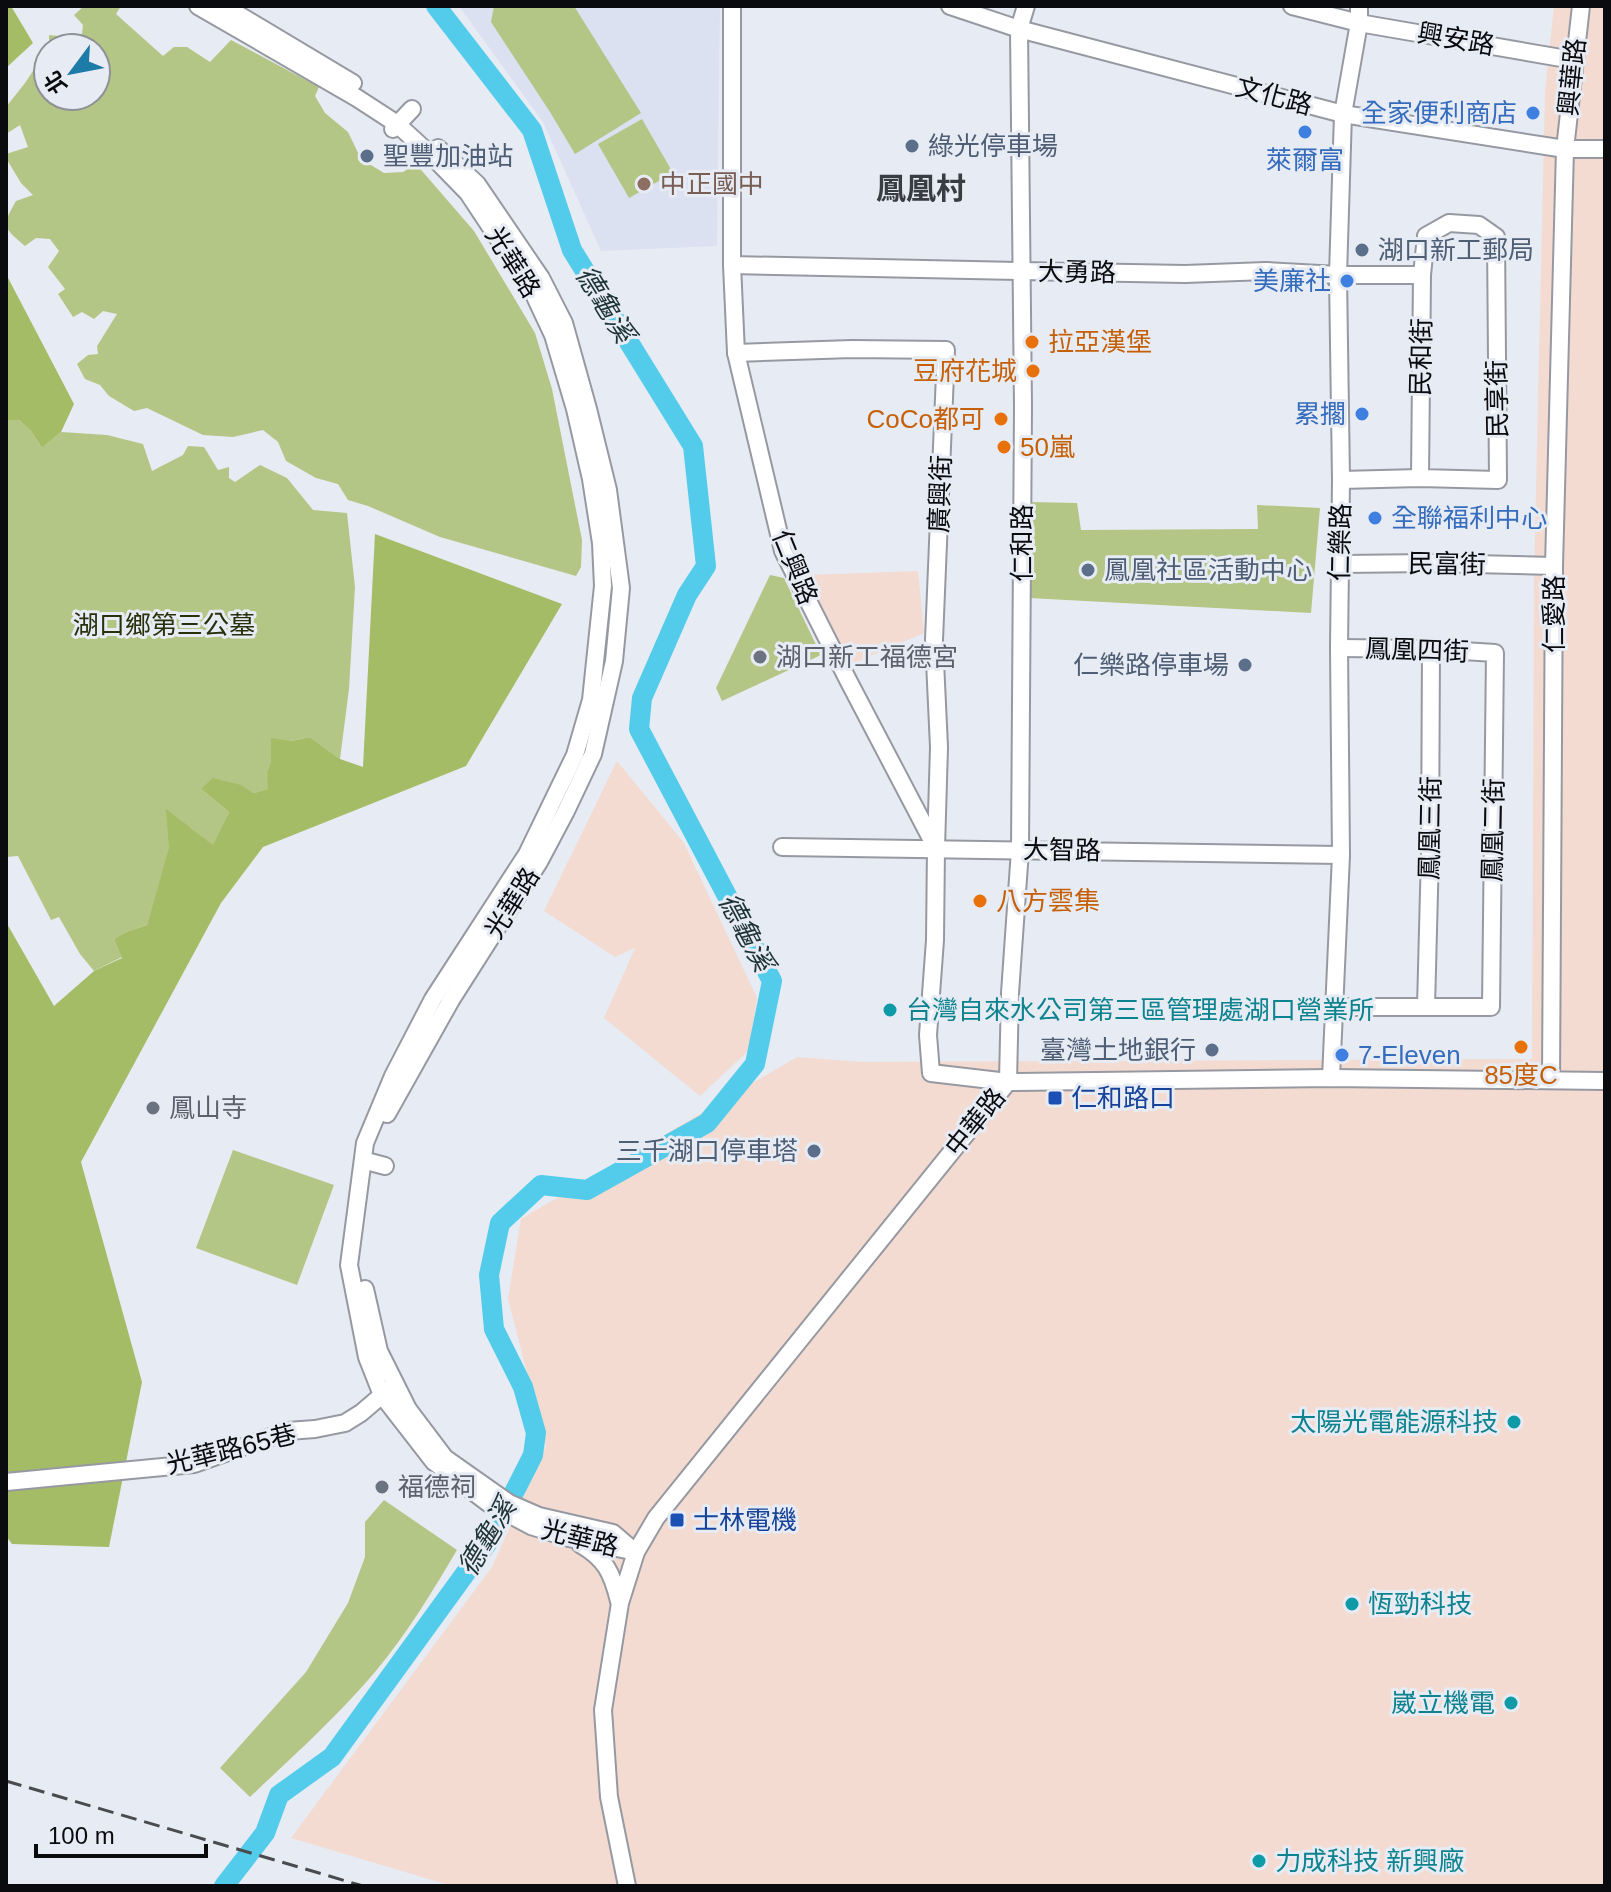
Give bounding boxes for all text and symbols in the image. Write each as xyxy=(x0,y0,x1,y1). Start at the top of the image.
street label: 興安路 xyxy=(1415,17,1497,61)
north arrow xyxy=(32,32,112,112)
street label: 興華路 xyxy=(1553,37,1591,117)
text: 北 xyxy=(39,66,72,98)
street label: 文化路 xyxy=(1232,71,1316,121)
place label: 全家便利商店 xyxy=(1361,98,1517,128)
marker: 全家便利商店 xyxy=(1524,104,1542,122)
marker: 萊爾富 xyxy=(1296,123,1314,141)
place label: 綠光停車場 xyxy=(928,131,1058,161)
marker: 綠光停車場 xyxy=(903,137,921,155)
place label: 聖豐加油站 xyxy=(383,141,513,171)
place label: 萊爾富 xyxy=(1266,145,1344,175)
marker: 聖豐加油站 xyxy=(358,147,376,165)
place label: 中正國中 xyxy=(660,169,764,199)
district label: 鳳凰村 xyxy=(876,172,966,205)
marker: 中正國中 xyxy=(635,175,653,193)
street label: 光華路 xyxy=(480,221,546,303)
place label: 湖口新工郵局 xyxy=(1378,235,1534,265)
marker: 湖口新工郵局 xyxy=(1353,241,1371,259)
street label: 大勇路 xyxy=(1038,256,1116,288)
water label: 德龜溪 xyxy=(570,260,643,351)
place label: 美廉社 xyxy=(1253,266,1331,296)
marker: 美廉社 xyxy=(1338,272,1356,290)
street label: 民和街 xyxy=(1405,318,1437,396)
place label: 拉亞漢堡 xyxy=(1048,327,1152,357)
marker: 拉亞漢堡 xyxy=(1023,333,1041,351)
place label: 豆府花城 xyxy=(913,356,1017,386)
street label: 民享街 xyxy=(1481,360,1513,438)
marker: 豆府花城 xyxy=(1024,362,1042,380)
place label: 累擱 xyxy=(1294,399,1346,429)
place label: CoCo都可 xyxy=(867,404,985,434)
marker: 累擱 xyxy=(1353,405,1371,423)
marker: CoCo都可 xyxy=(992,410,1010,428)
place label: 50嵐 xyxy=(1020,432,1075,462)
marker: 50嵐 xyxy=(995,438,1013,456)
street label: 廣興街 xyxy=(924,454,956,534)
street label: 仁樂路 xyxy=(1324,503,1356,581)
place label: 全聯福利中心 xyxy=(1391,503,1547,533)
street label: 仁和路 xyxy=(1007,504,1037,582)
marker: 全聯福利中心 xyxy=(1366,509,1384,527)
street label: 仁興路 xyxy=(766,525,824,609)
street label: 民富街 xyxy=(1408,548,1486,580)
place label: 鳳凰社區活動中心 xyxy=(1104,555,1312,585)
marker: 鳳凰社區活動中心 xyxy=(1079,561,1097,579)
street label: 仁愛路 xyxy=(1539,575,1569,653)
park label: 湖口鄉第三公墓 xyxy=(73,610,255,640)
street label: 鳳凰四街 xyxy=(1365,633,1469,667)
place label: 湖口新工福德宮 xyxy=(776,642,958,672)
marker: 湖口新工福德宮 xyxy=(751,648,769,666)
place label: 仁樂路停車場 xyxy=(1073,650,1229,680)
marker: 仁樂路停車場 xyxy=(1236,656,1254,674)
street label: 鳳凰三街 xyxy=(1414,776,1446,880)
street label: 鳳凰二街 xyxy=(1477,778,1509,882)
street label: 大智路 xyxy=(1023,834,1101,866)
street label: 光華路 xyxy=(479,862,545,944)
place label: 八方雲集 xyxy=(996,886,1100,916)
water label: 德龜溪 xyxy=(713,888,781,980)
marker: 八方雲集 xyxy=(971,892,989,910)
place label: 台灣自來水公司第三區管理處湖口營業所 xyxy=(906,995,1374,1025)
marker: 台灣自來水公司第三區管理處湖口營業所 xyxy=(881,1001,899,1019)
place label: 臺灣土地銀行 xyxy=(1040,1035,1196,1065)
marker: 85度C xyxy=(1512,1038,1530,1056)
place label: 7-Eleven xyxy=(1358,1040,1461,1070)
marker: 臺灣土地銀行 xyxy=(1203,1041,1221,1059)
marker: 7-Eleven xyxy=(1333,1046,1351,1064)
place label: 85度C xyxy=(1484,1060,1558,1090)
street label: 中華路 xyxy=(939,1082,1011,1162)
place label: 仁和路口 xyxy=(1071,1083,1175,1113)
marker: 仁和路口 xyxy=(1046,1089,1064,1107)
place label: 鳳山寺 xyxy=(169,1093,247,1123)
marker: 鳳山寺 xyxy=(144,1099,162,1117)
place label: 三千湖口停車塔 xyxy=(616,1136,798,1166)
marker: 三千湖口停車塔 xyxy=(805,1142,823,1160)
place label: 太陽光電能源科技 xyxy=(1290,1407,1498,1437)
marker: 太陽光電能源科技 xyxy=(1505,1413,1523,1431)
street label: 光華路65巷 xyxy=(163,1418,299,1480)
place label: 福德祠 xyxy=(398,1472,476,1502)
marker: 福德祠 xyxy=(373,1478,391,1496)
water label: 德龜溪 xyxy=(452,1490,524,1581)
place label: 士林電機 xyxy=(693,1505,797,1535)
marker: 士林電機 xyxy=(668,1511,686,1529)
street label: 光華路 xyxy=(539,1514,621,1562)
place label: 恆勁科技 xyxy=(1368,1589,1472,1619)
marker: 恆勁科技 xyxy=(1343,1595,1361,1613)
place label: 崴立機電 xyxy=(1391,1688,1495,1718)
marker: 崴立機電 xyxy=(1502,1694,1520,1712)
scale bar xyxy=(36,1808,206,1858)
text: 100 m xyxy=(48,1822,115,1849)
place label: 力成科技 新興廠 xyxy=(1275,1846,1464,1876)
marker: 力成科技 新興廠 xyxy=(1250,1852,1268,1870)

